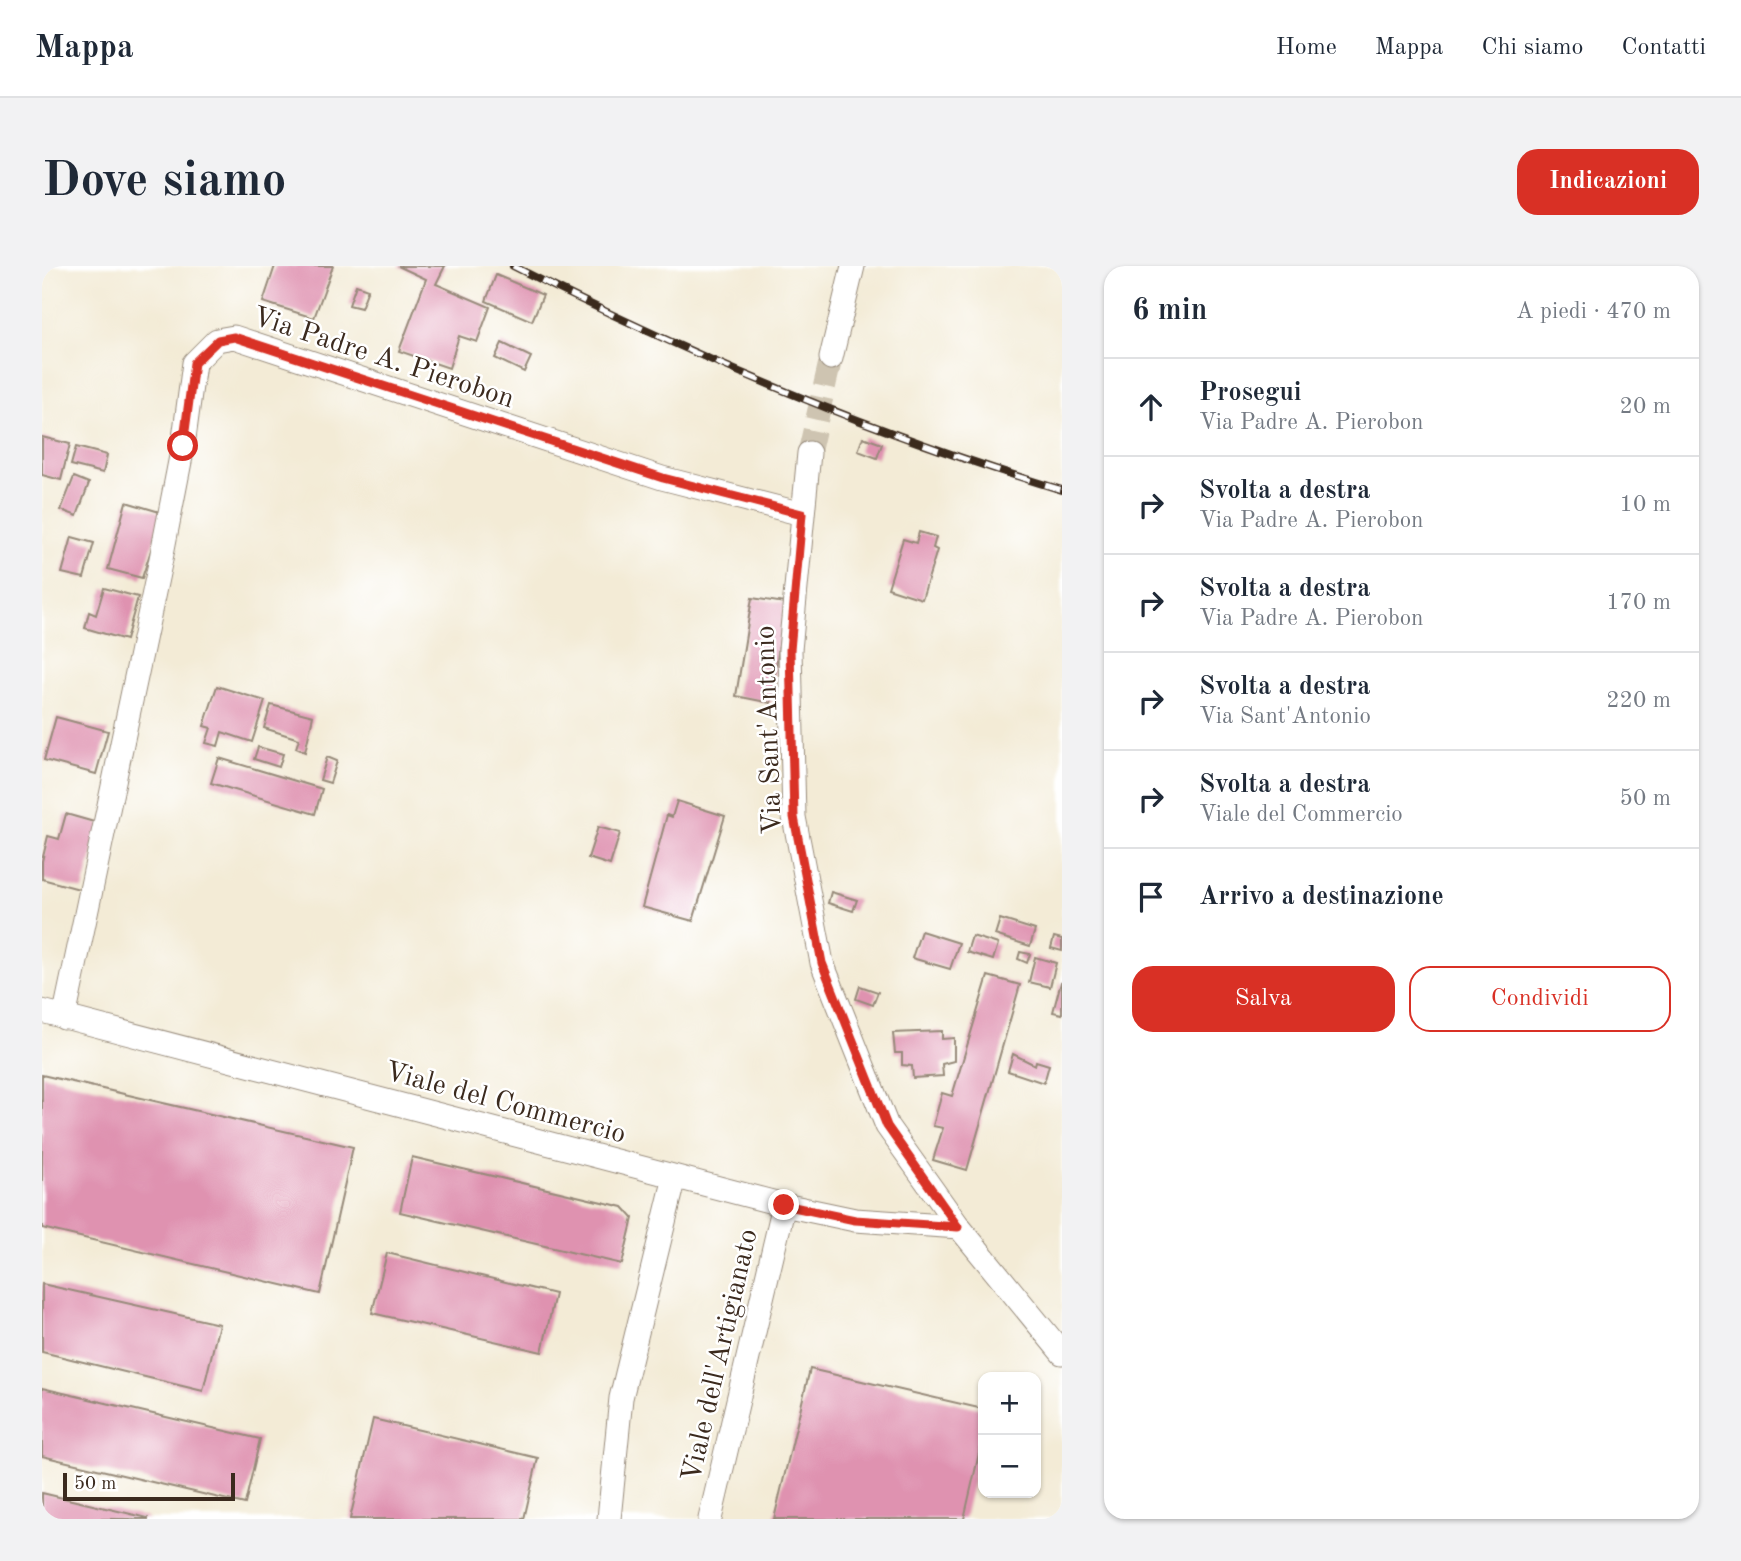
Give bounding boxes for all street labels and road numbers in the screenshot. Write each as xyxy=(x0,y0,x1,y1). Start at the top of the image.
street label: Via Padre A. Pierobon xyxy=(249,303,517,414)
street label: Via Sant'Antonio xyxy=(752,625,788,835)
street label: Viale del Commercio xyxy=(382,1058,629,1150)
street label: Viale dell'Artigianato xyxy=(678,1226,764,1485)

